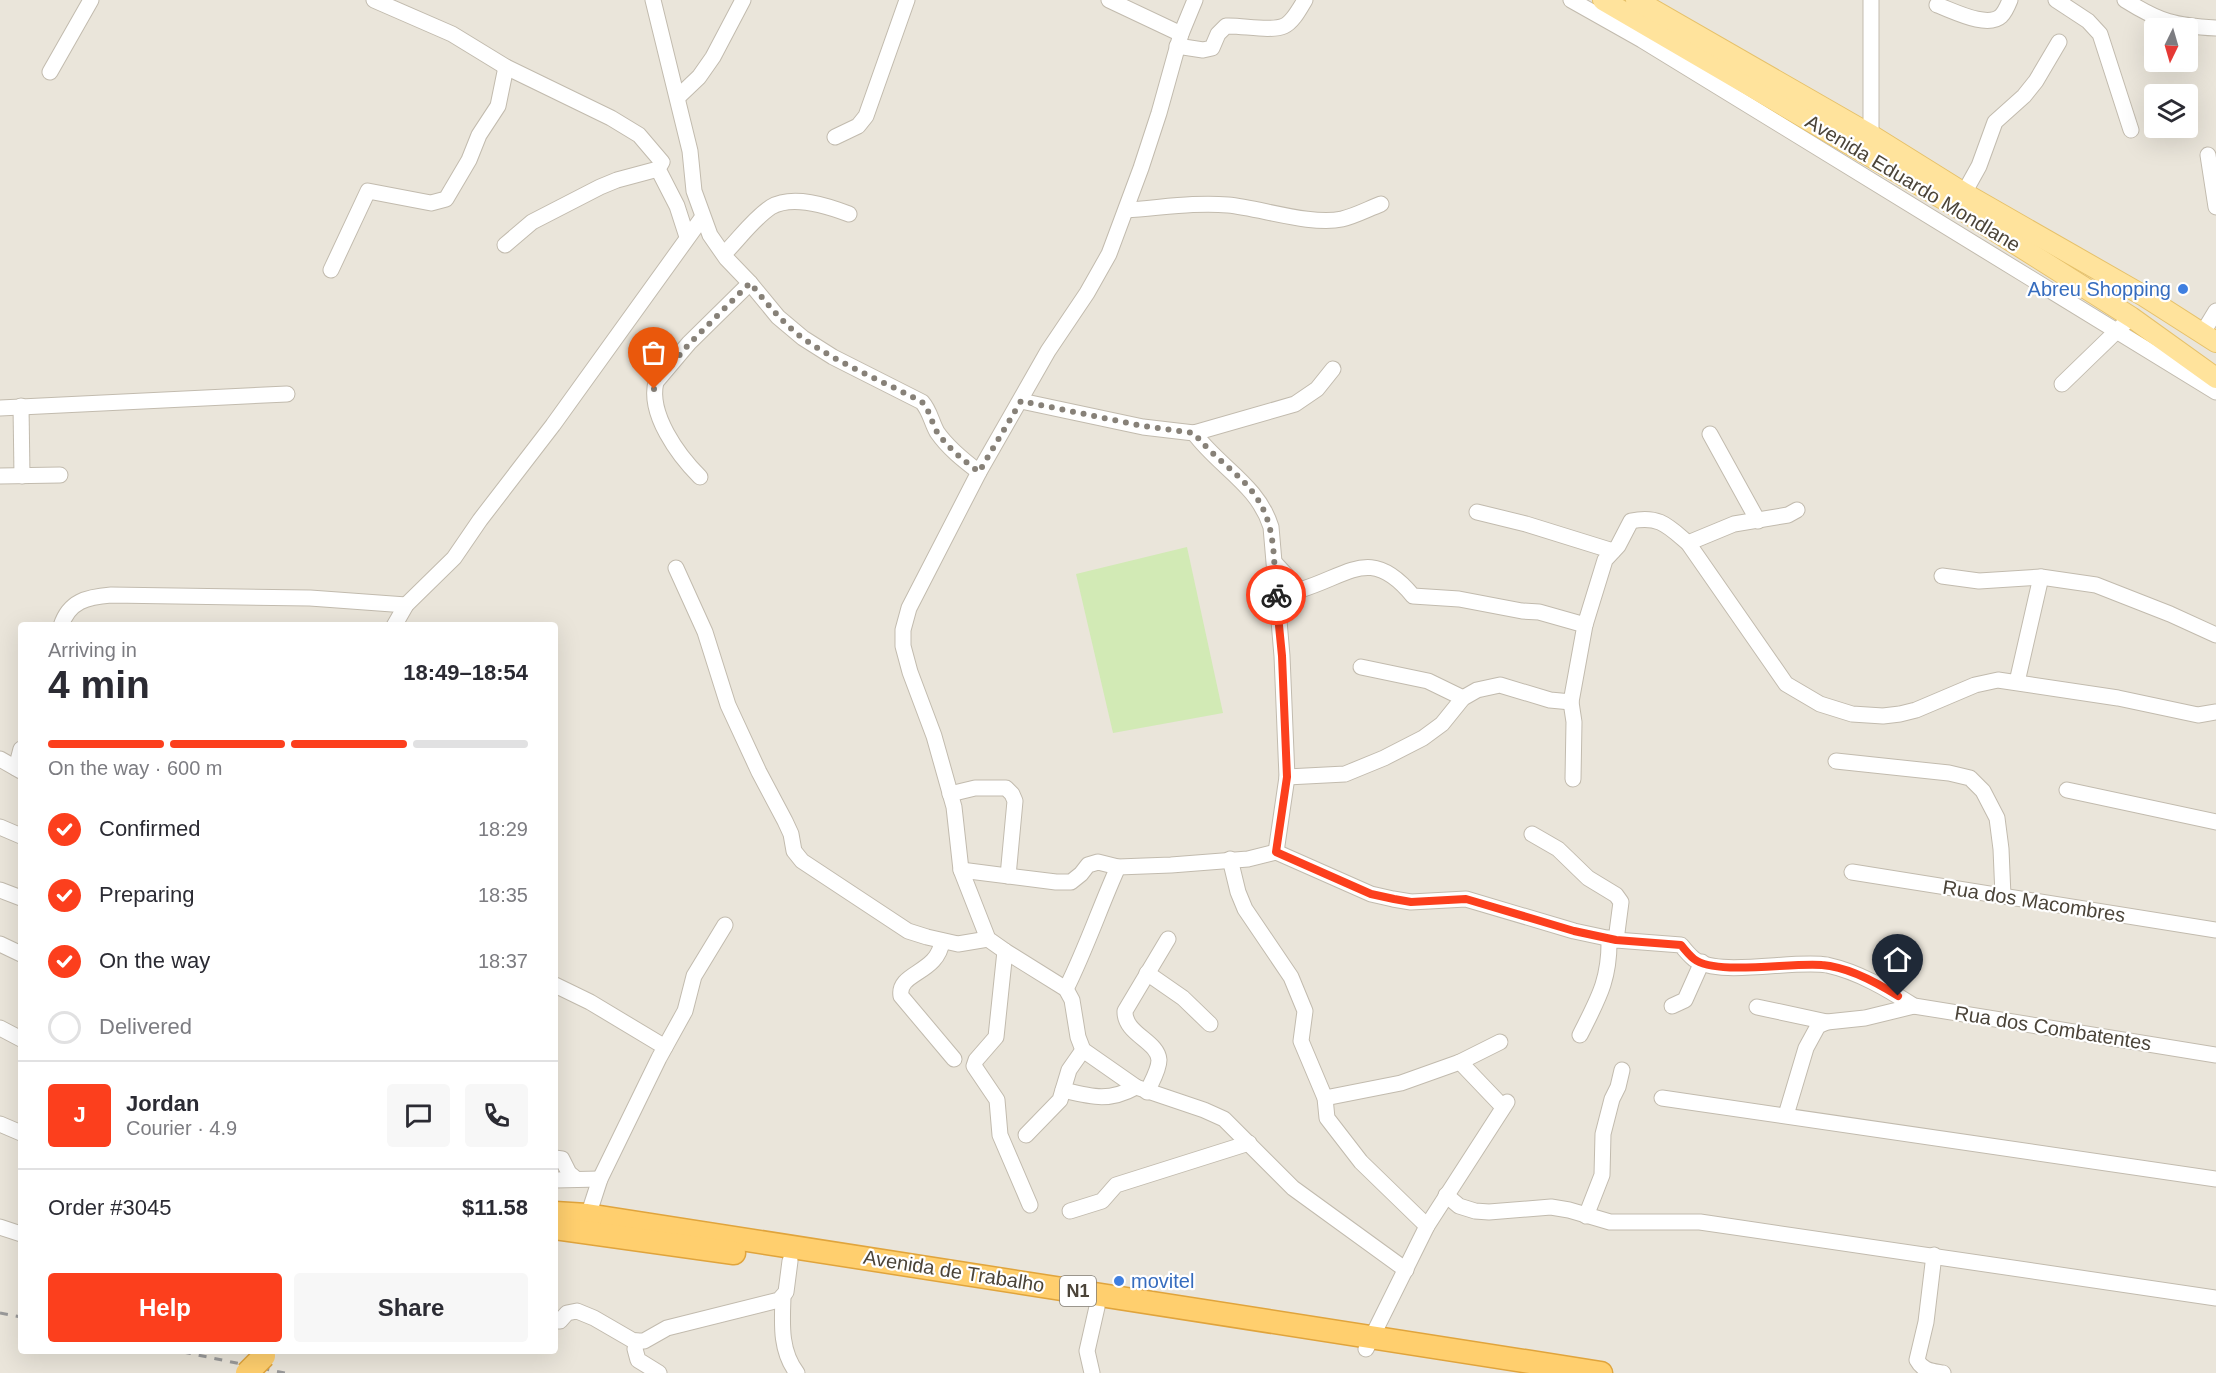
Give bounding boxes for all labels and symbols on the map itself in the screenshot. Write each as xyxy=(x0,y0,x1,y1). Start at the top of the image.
north arrow xyxy=(2144,18,2198,72)
street label: Avenida Eduardo Mondlane xyxy=(1802,110,2024,256)
place label: Abreu Shopping xyxy=(2028,278,2171,300)
marker: Abreu Shopping xyxy=(2176,282,2190,296)
pin xyxy=(628,327,679,389)
courier xyxy=(1246,565,1306,625)
street label: Rua dos Macombres xyxy=(1941,876,2127,926)
pin xyxy=(1872,934,1923,996)
street label: Rua dos Combatentes xyxy=(1953,1002,2153,1054)
street label: Avenida de Trabalho xyxy=(862,1246,1046,1296)
place label: movitel xyxy=(1131,1270,1194,1292)
marker: movitel xyxy=(1112,1274,1126,1288)
road number: N1 xyxy=(1060,1276,1096,1306)

